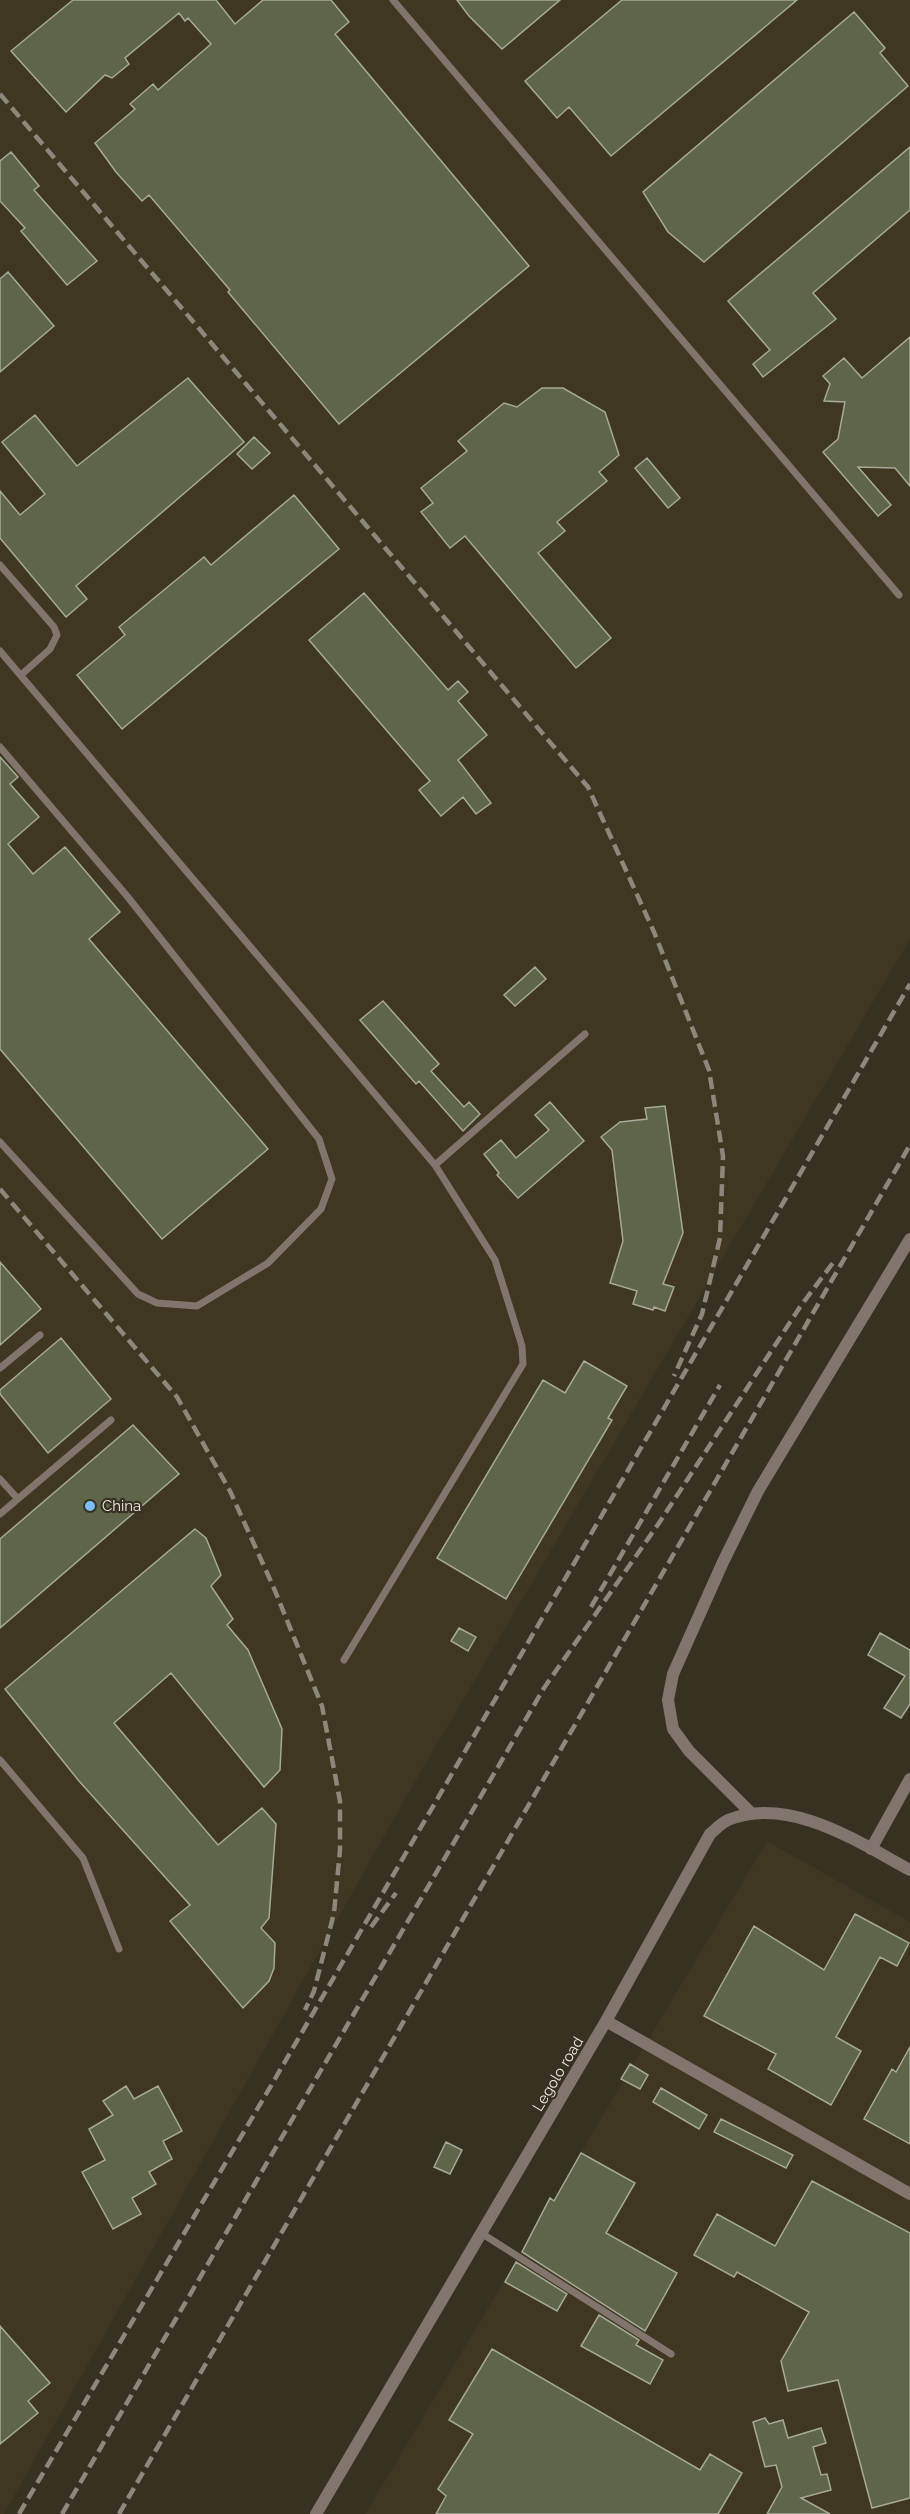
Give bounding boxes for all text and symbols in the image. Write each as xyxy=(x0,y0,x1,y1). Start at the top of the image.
place label: China xyxy=(102,1497,141,1515)
marker: China xyxy=(83,1499,97,1513)
street label: Legolo road xyxy=(529,2033,587,2115)

